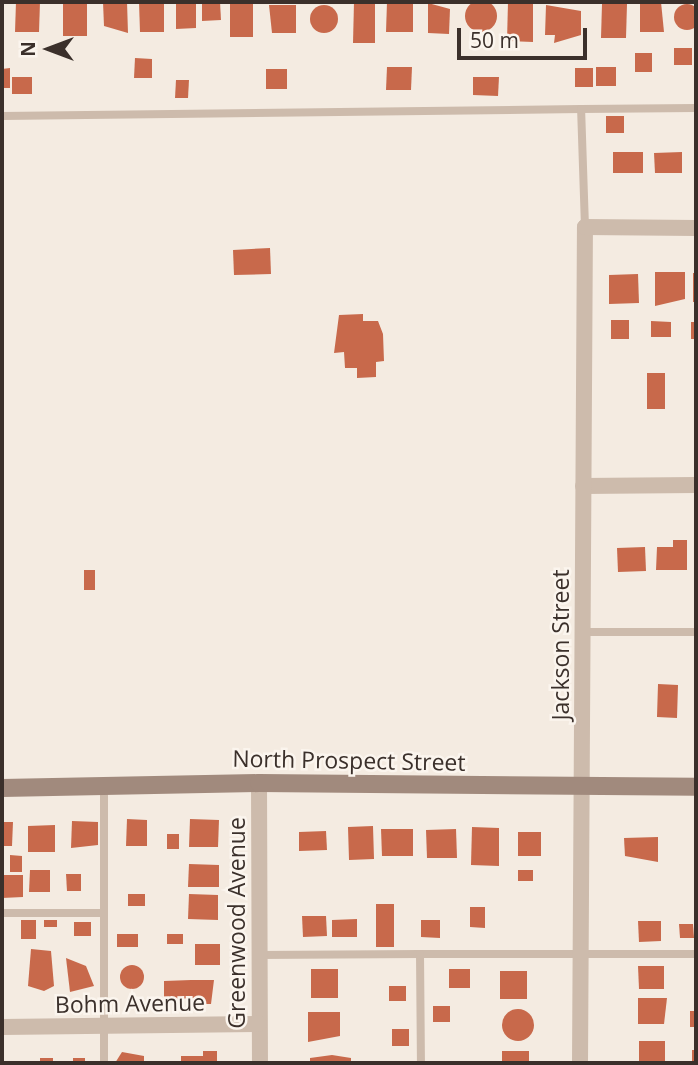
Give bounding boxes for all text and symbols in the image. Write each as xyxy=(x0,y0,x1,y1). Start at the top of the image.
north arrow xyxy=(14,14,84,84)
scale bar xyxy=(460,14,590,58)
text: 50 m xyxy=(470,26,519,54)
text: N xyxy=(15,41,41,57)
street label: Jackson Street xyxy=(546,569,574,721)
street label: North Prospect Street xyxy=(232,744,466,776)
street label: Greenwood Avenue xyxy=(222,817,250,1029)
street label: Bohm Avenue xyxy=(55,988,205,1018)

